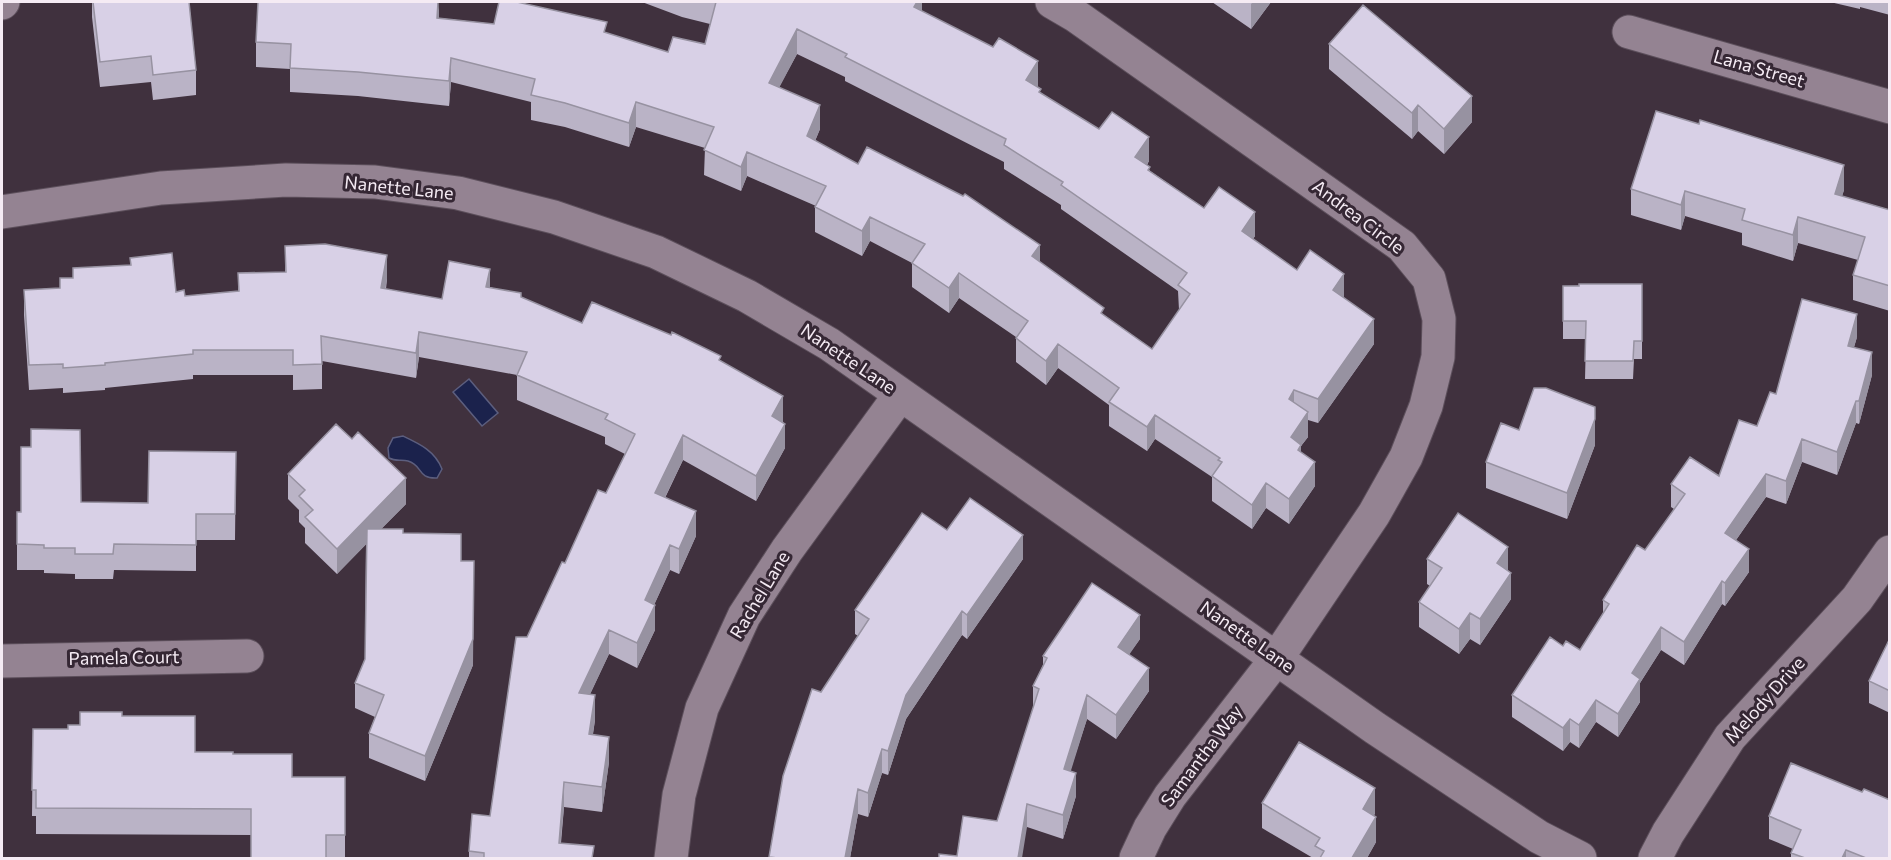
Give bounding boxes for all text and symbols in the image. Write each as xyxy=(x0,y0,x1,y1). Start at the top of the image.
street label: Lana Street xyxy=(1711,45,1807,92)
street label: Nanette Lane xyxy=(343,170,455,204)
street label: Andrea Circle xyxy=(1308,175,1409,258)
street label: Nanette Lane xyxy=(797,318,900,398)
street label: Rachel Lane xyxy=(725,547,794,642)
street label: Nanette Lane xyxy=(1196,596,1299,677)
street label: Pamela Court xyxy=(68,645,180,669)
street label: Melody Drive xyxy=(1720,652,1809,747)
street label: Samantha Way xyxy=(1156,700,1247,811)

